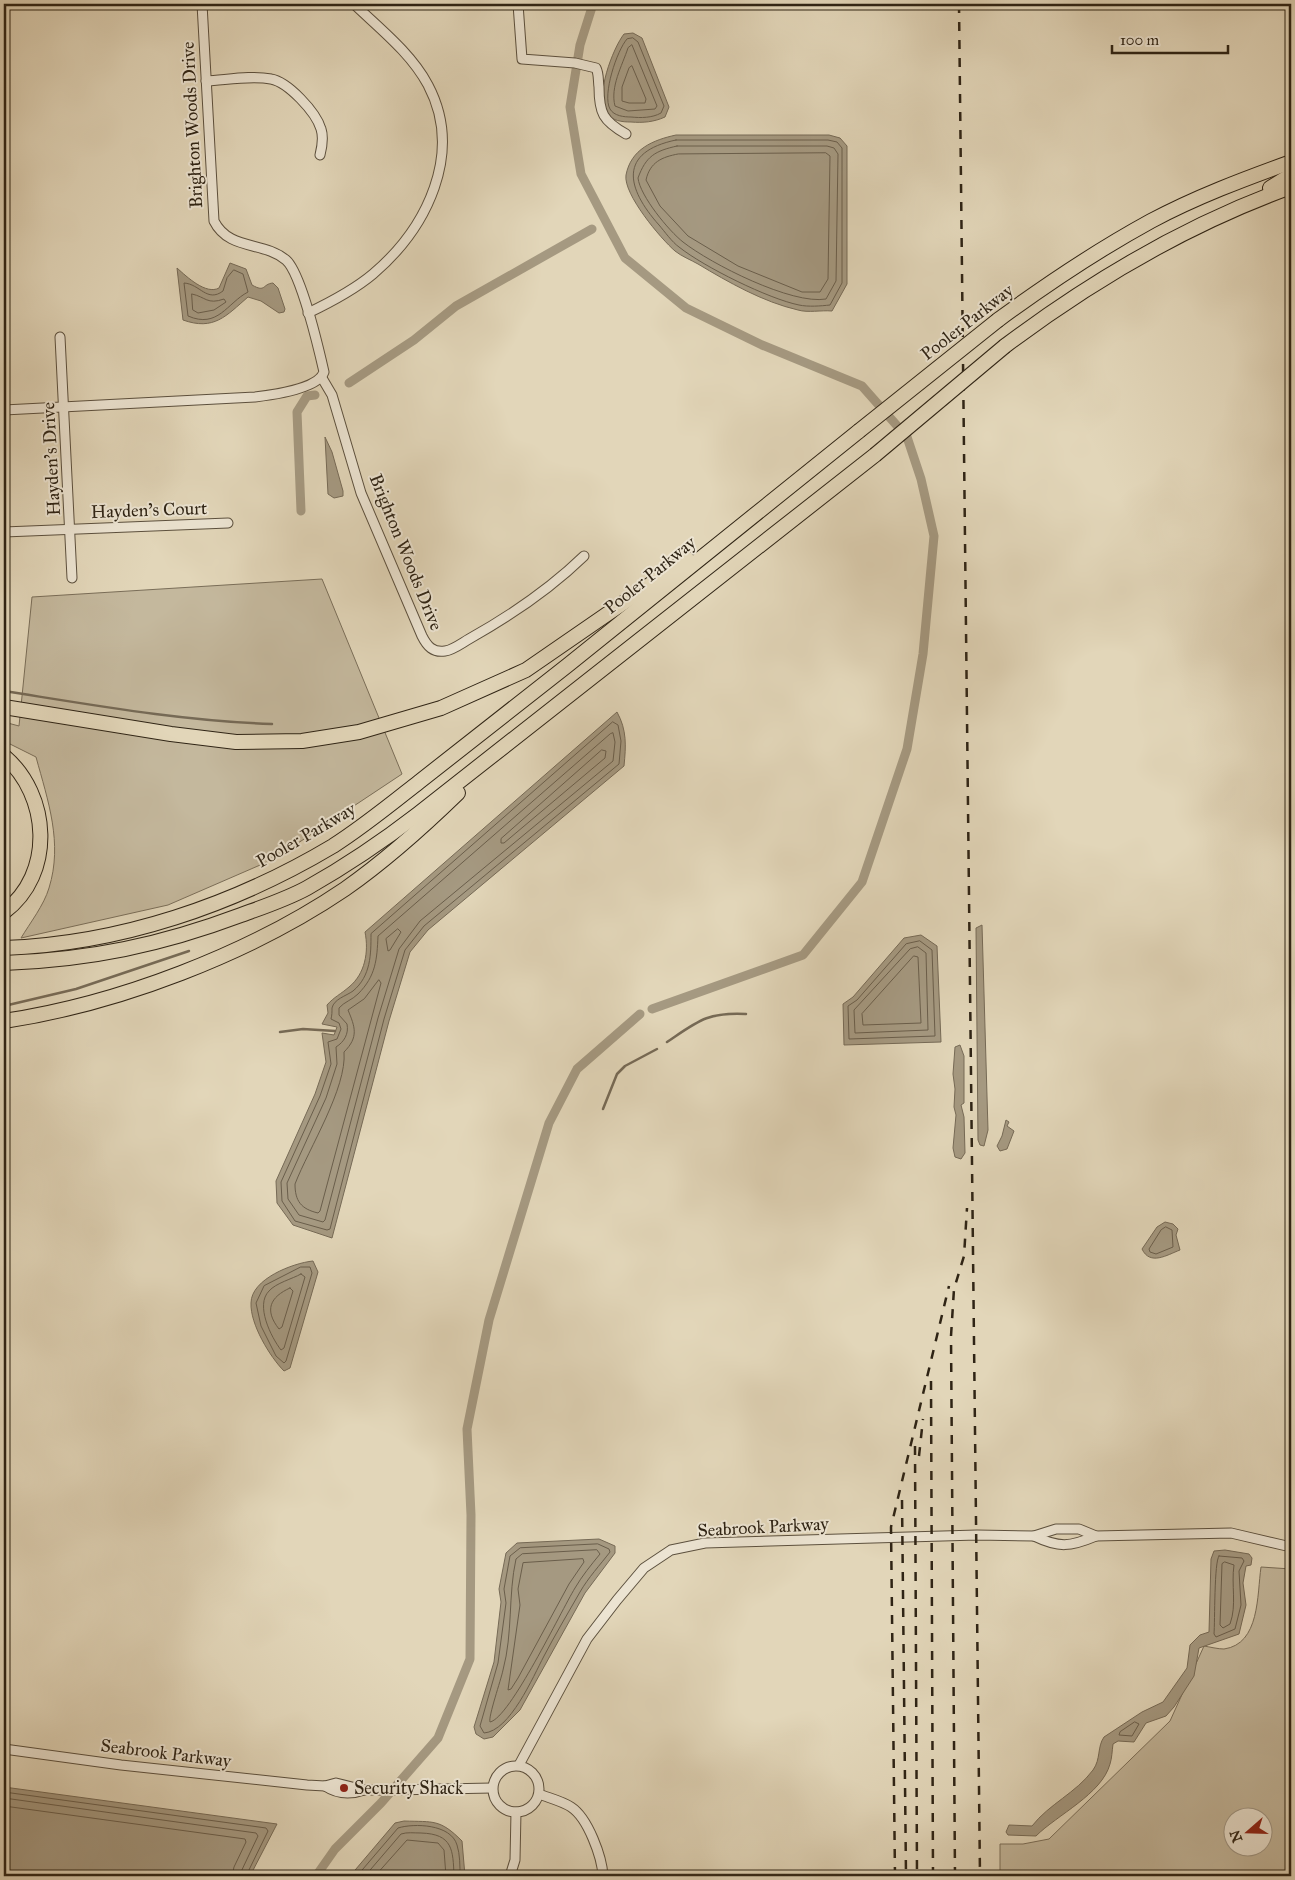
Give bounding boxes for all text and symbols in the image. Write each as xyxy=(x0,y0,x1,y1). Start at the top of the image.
scale bar xyxy=(1112,22,1229,54)
text: 100 m xyxy=(1120,31,1160,49)
street label: Brighton Woods Drive xyxy=(177,41,208,209)
street label: Pooler Parkway xyxy=(916,279,1018,365)
street label: Hayden's Drive xyxy=(37,402,65,516)
street label: Brighton Woods Drive xyxy=(364,471,447,634)
street label: Hayden's Court xyxy=(90,497,208,523)
street label: Pooler Parkway xyxy=(600,531,701,619)
street label: Pooler Parkway xyxy=(252,797,360,872)
street label: Seabrook Parkway xyxy=(697,1513,830,1541)
street label: Seabrook Parkway xyxy=(99,1734,233,1772)
place label: Security Shack xyxy=(354,1777,464,1799)
marker: Security Shack xyxy=(338,1782,350,1794)
north arrow xyxy=(1222,1808,1272,1858)
text: N xyxy=(1226,1828,1246,1845)

